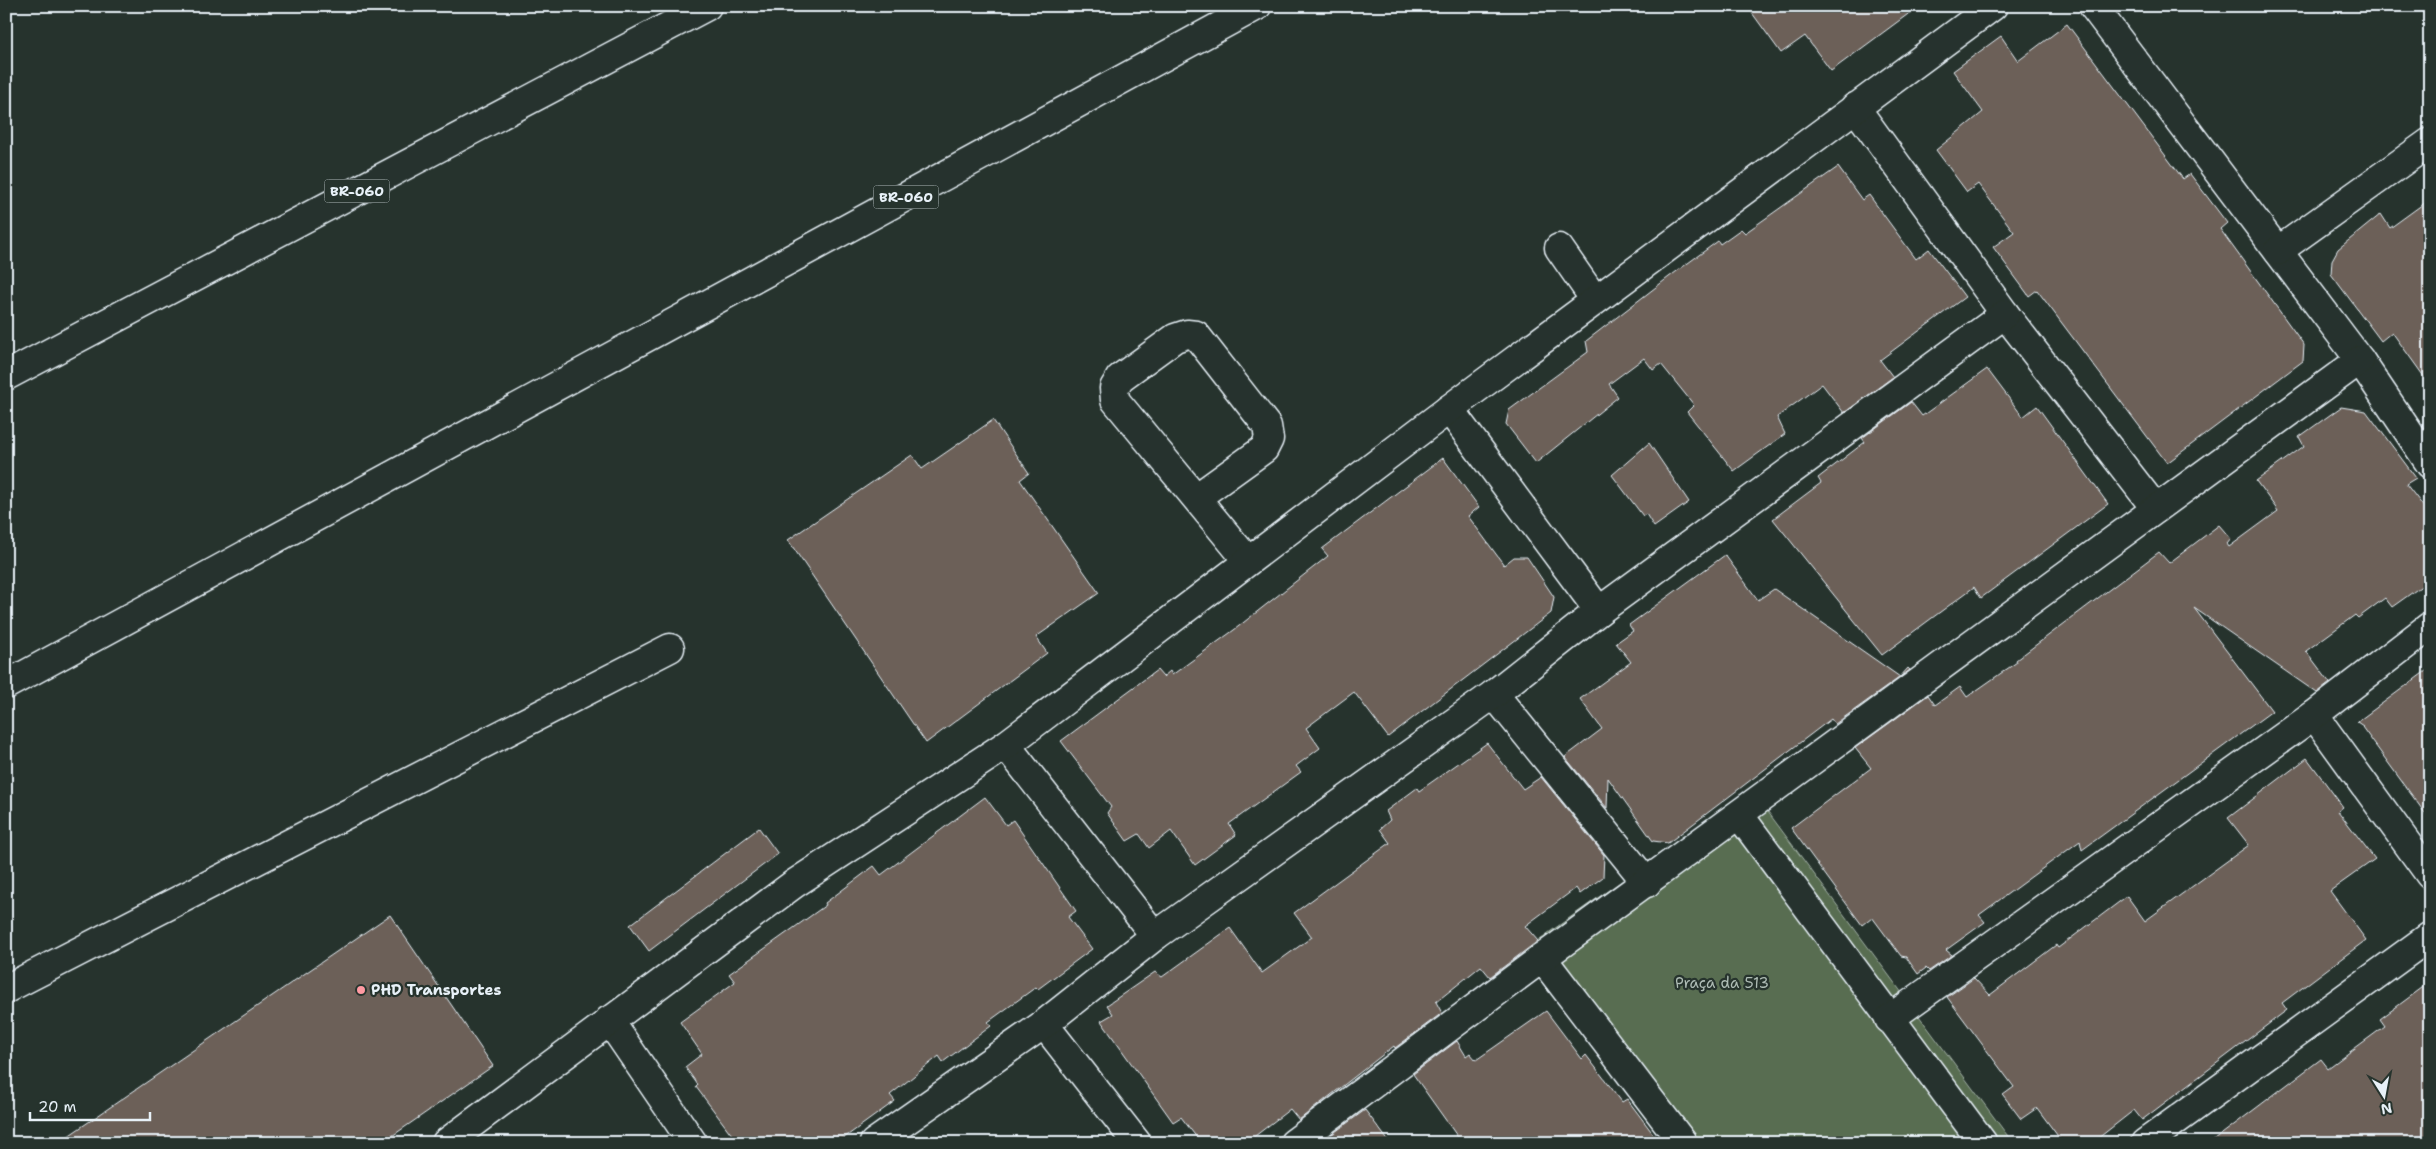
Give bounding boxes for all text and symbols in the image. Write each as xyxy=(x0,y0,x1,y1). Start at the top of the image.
road number: BR-060 xyxy=(324,180,390,202)
road number: BR-060 xyxy=(874,186,938,208)
park label: Praça da 513 xyxy=(1675,973,1769,993)
place label: PHD Transportes xyxy=(371,980,501,1000)
marker: PHD Transportes xyxy=(355,984,367,996)
north arrow xyxy=(2358,1072,2408,1122)
scale bar xyxy=(30,1089,150,1121)
text: 20 m xyxy=(38,1097,77,1117)
text: N xyxy=(2379,1099,2394,1119)

